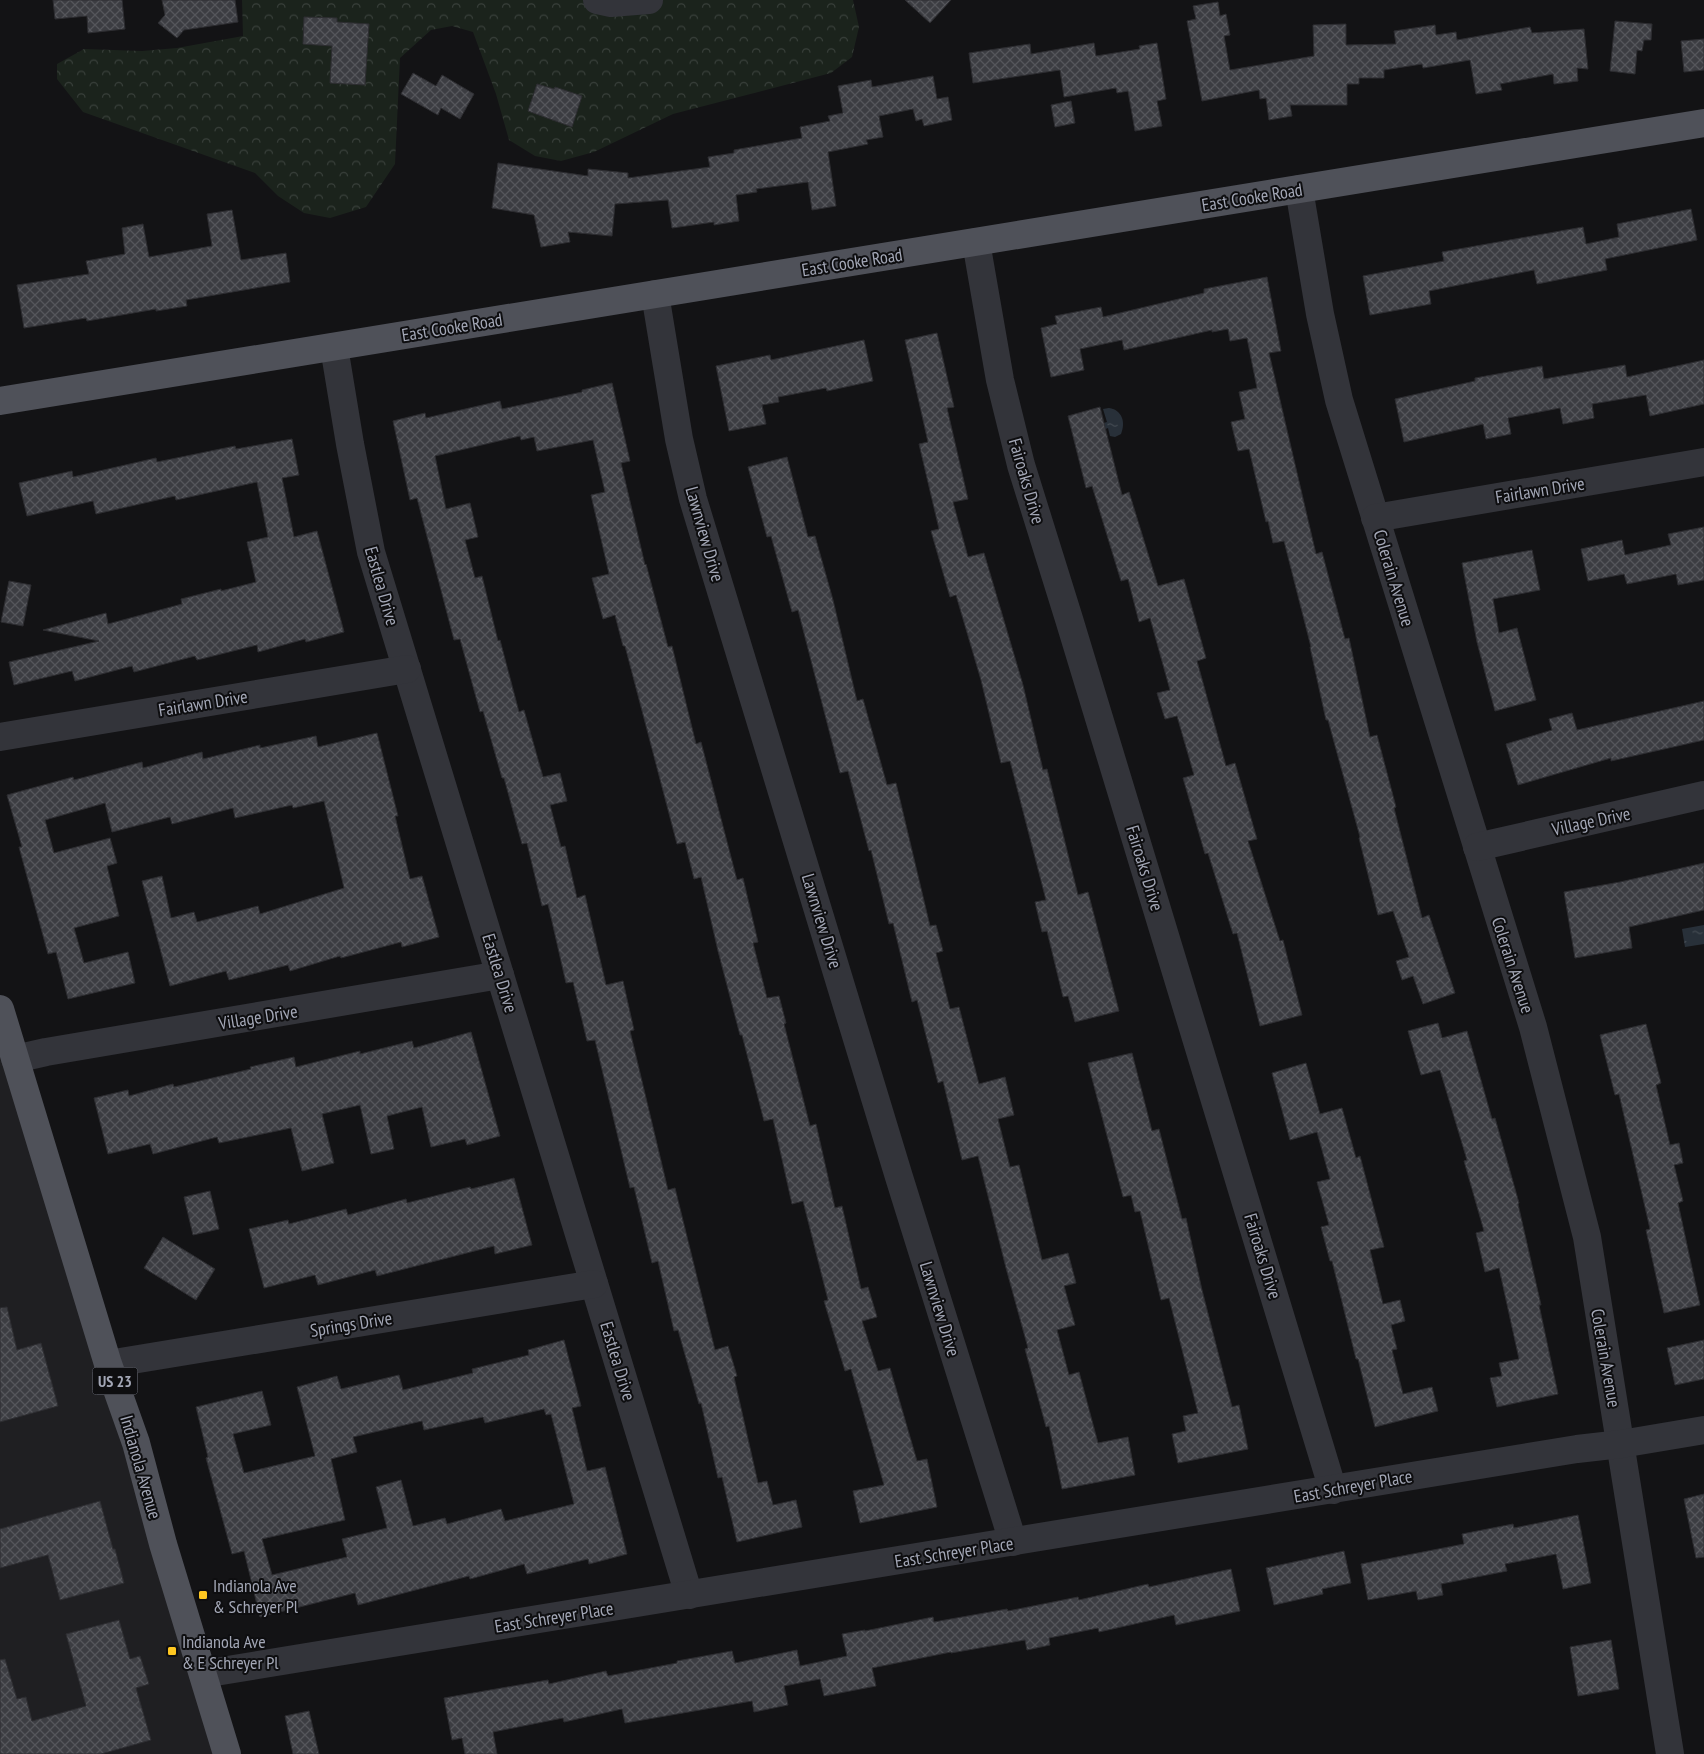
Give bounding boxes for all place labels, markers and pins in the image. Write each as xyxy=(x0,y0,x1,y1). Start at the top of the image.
place label: Indianola Ave & Schreyer Pl xyxy=(213,1574,299,1618)
marker: Indianola Ave & Schreyer Pl xyxy=(197,1589,209,1601)
place label: Indianola Ave & E Schreyer Pl xyxy=(182,1630,279,1674)
marker: Indianola Ave & E Schreyer Pl xyxy=(166,1645,178,1657)

